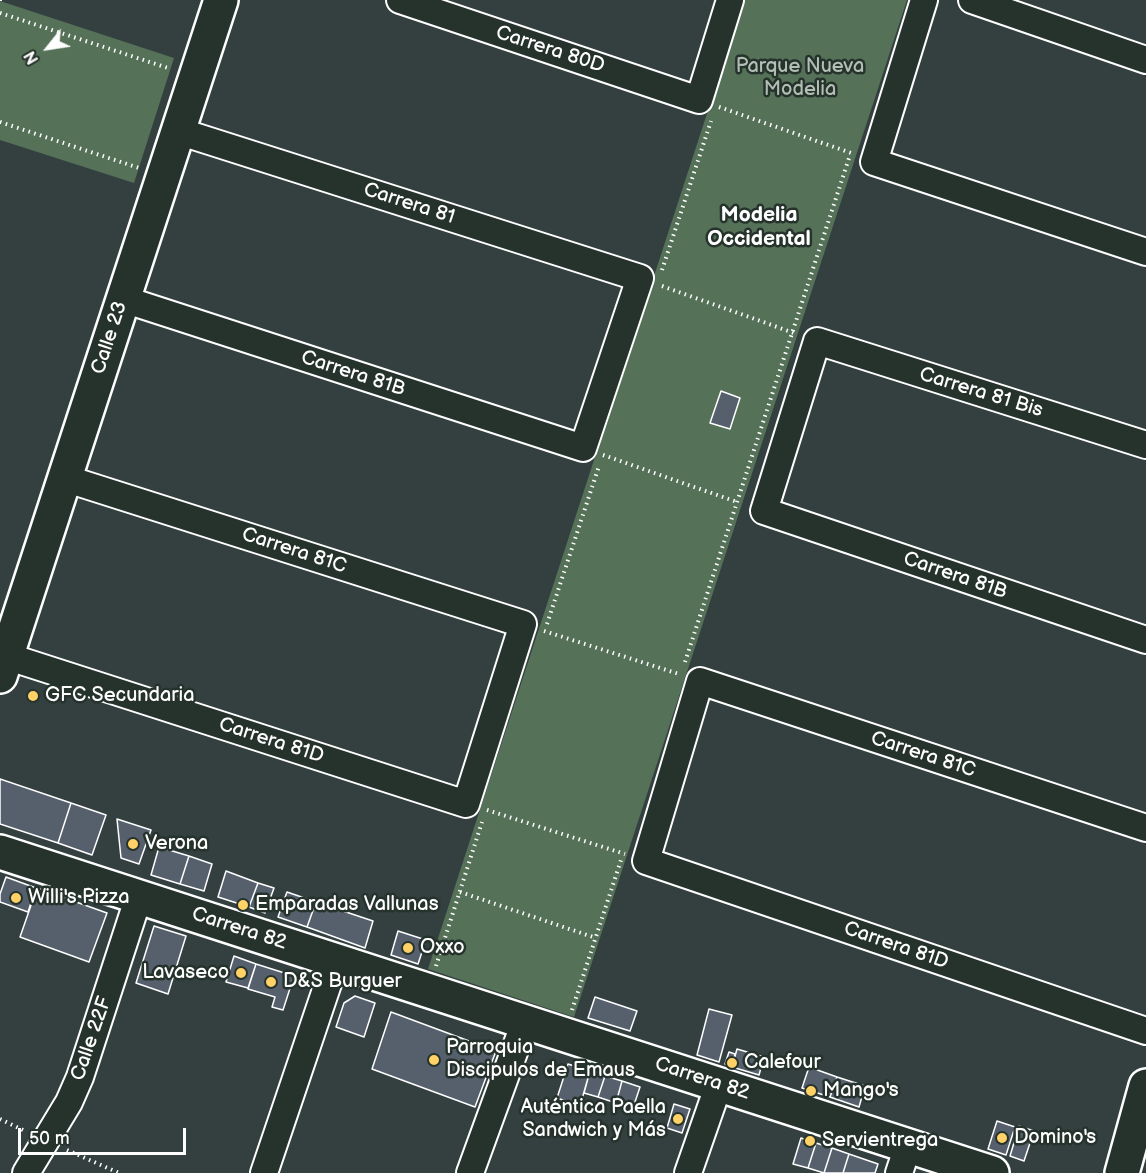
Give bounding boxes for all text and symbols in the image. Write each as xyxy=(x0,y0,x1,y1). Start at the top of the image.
north arrow xyxy=(18,18,78,78)
street label: Carrera 80D xyxy=(493,21,607,79)
text: N xyxy=(21,47,43,67)
park label: Parque Nueva Modelia xyxy=(736,55,864,102)
street label: Carrera 81 xyxy=(360,178,458,230)
district label: Modelia Occidental xyxy=(707,203,811,253)
street label: Calle 23 xyxy=(87,298,133,378)
street label: Carrera 81B xyxy=(298,346,408,402)
street label: Carrera 81 Bis xyxy=(916,363,1046,423)
street label: Carrera 81C xyxy=(239,523,349,579)
street label: Carrera 81B xyxy=(900,547,1010,605)
place label: GFC Secundaria xyxy=(45,684,195,708)
marker: GFC Secundaria xyxy=(26,689,40,703)
street label: Carrera 81D xyxy=(215,713,327,769)
street label: Carrera 81C xyxy=(868,727,978,783)
place label: Verona xyxy=(145,832,208,856)
marker: Verona xyxy=(126,837,140,851)
place label: Willi's Pizza xyxy=(28,886,129,910)
marker: Willi's Pizza xyxy=(9,891,23,905)
place label: Emparadas Vallunas xyxy=(255,893,439,917)
marker: Emparadas Vallunas xyxy=(236,898,250,912)
street label: Carrera 82 xyxy=(188,902,290,956)
street label: Carrera 81D xyxy=(841,917,951,975)
place label: Oxxo xyxy=(420,936,465,960)
marker: Oxxo xyxy=(401,941,415,955)
place label: Lavaseco xyxy=(142,961,229,985)
marker: Lavaseco xyxy=(234,966,248,980)
place label: D&S Burguer xyxy=(283,970,402,994)
marker: D&S Burguer xyxy=(264,975,278,989)
street label: Calle 22F xyxy=(66,994,118,1084)
place label: Parroquia Discipulos de Emaus xyxy=(446,1036,635,1083)
place label: Calefour xyxy=(744,1051,821,1075)
street label: Carrera 82 xyxy=(651,1052,753,1106)
marker: Parroquia Discipulos de Emaus xyxy=(427,1053,441,1067)
marker: Calefour xyxy=(725,1056,739,1070)
place label: Mango's xyxy=(823,1079,899,1103)
marker: Mango's xyxy=(804,1084,818,1098)
place label: Auténtica Paella Sandwich y Más xyxy=(521,1096,666,1143)
marker: Auténtica Paella Sandwich y Más xyxy=(671,1112,685,1126)
scale bar xyxy=(21,1116,189,1154)
place label: Domino's xyxy=(1014,1126,1096,1150)
text: 50 m xyxy=(29,1128,70,1149)
place label: Servientrega xyxy=(822,1129,938,1153)
marker: Domino's xyxy=(995,1131,1009,1145)
marker: Servientrega xyxy=(803,1134,817,1148)

